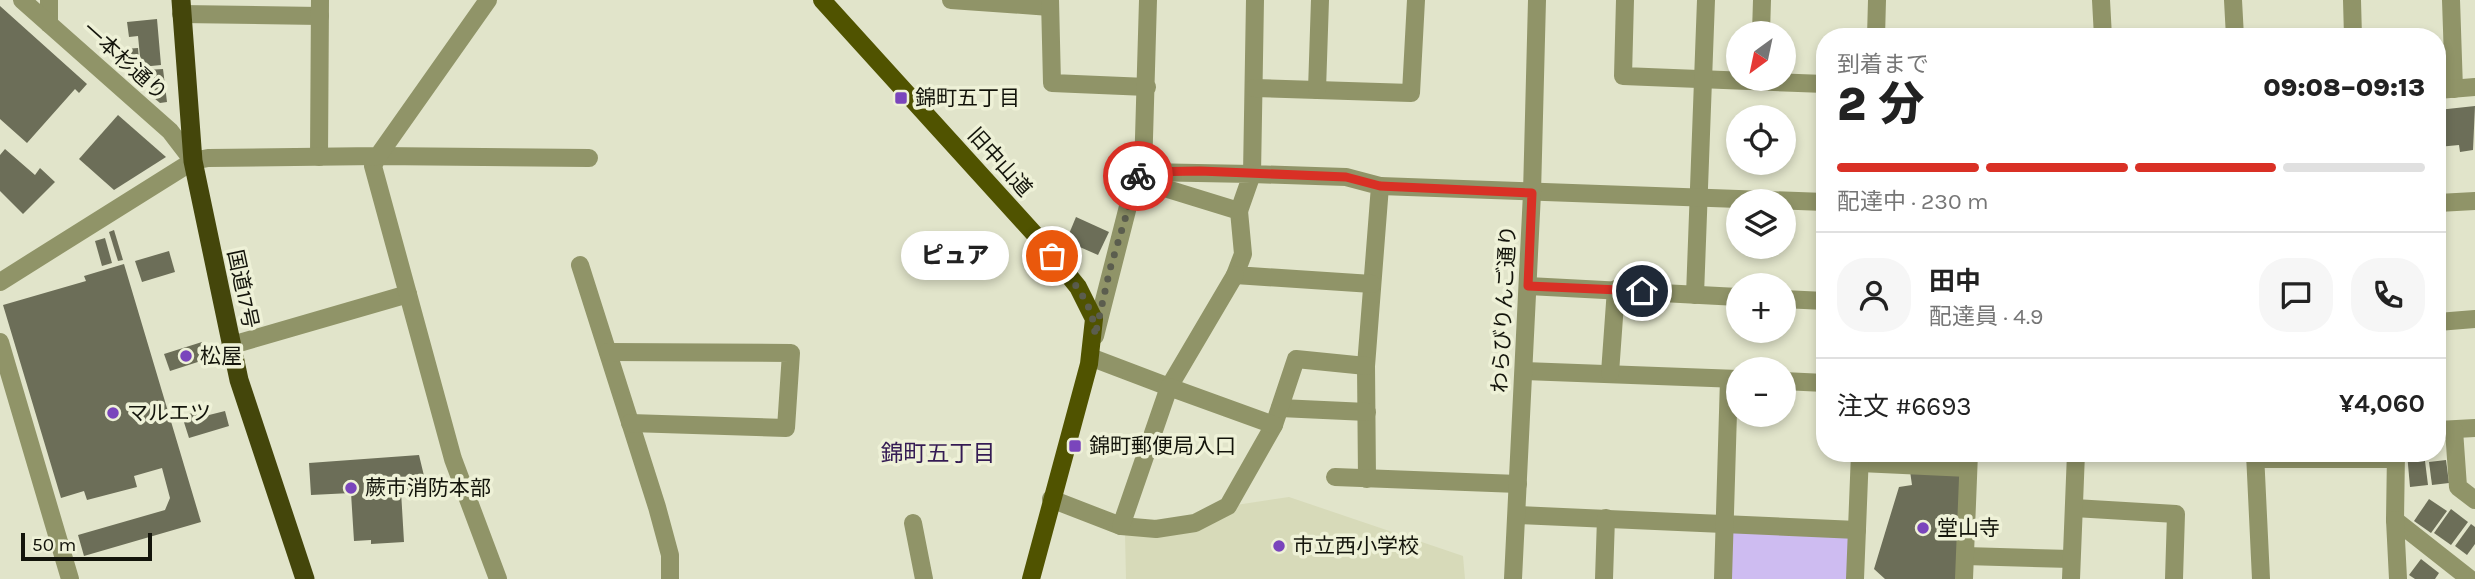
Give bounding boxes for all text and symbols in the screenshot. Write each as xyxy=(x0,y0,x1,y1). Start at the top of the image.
street label: 一本杉通り xyxy=(78,17,172,105)
north arrow xyxy=(1726,21,1796,91)
map controls xyxy=(1726,21,1796,427)
text: 到着まで xyxy=(1837,51,1929,78)
text: 09:08–09:13 xyxy=(2263,72,2425,103)
text: 2 分 xyxy=(1837,78,1924,132)
place label: 錦町五丁目 xyxy=(915,86,1020,110)
marker: 錦町五丁目 xyxy=(893,90,909,106)
button: locate xyxy=(1726,105,1796,175)
street label: 旧中山道 xyxy=(963,123,1037,201)
courier xyxy=(1103,141,1173,211)
icon: bike xyxy=(1119,157,1157,195)
text: 配達中 · 230 m xyxy=(1837,188,1989,215)
button: layers xyxy=(1726,189,1796,259)
street label: わらびりんご通り xyxy=(1488,224,1520,394)
pin xyxy=(1022,226,1082,286)
callout: ピュア xyxy=(902,232,1010,280)
icon: bag xyxy=(1033,237,1071,275)
text: ピュア xyxy=(921,242,989,269)
street label: 国道17号 xyxy=(223,247,263,331)
button: person xyxy=(1837,258,1911,332)
button: chat xyxy=(2259,258,2333,332)
button: phone xyxy=(2351,258,2425,332)
pin xyxy=(1612,261,1672,321)
text: 田中 xyxy=(1929,266,1981,297)
icon: home xyxy=(1623,272,1661,310)
button: + xyxy=(1726,273,1796,343)
text: 配達員 · 4.9 xyxy=(1929,303,2043,330)
place label: 松屋 xyxy=(200,344,242,368)
marker: 松屋 xyxy=(178,348,194,364)
button: − xyxy=(1726,357,1796,427)
text: ¥4,060 xyxy=(2339,388,2425,419)
text: 注文 #6693 xyxy=(1837,391,1972,422)
place label: マルエツ xyxy=(127,401,211,425)
marker: マルエツ xyxy=(105,405,121,421)
place label: 錦町郵便局入口 xyxy=(1089,434,1236,458)
marker: 錦町郵便局入口 xyxy=(1067,438,1083,454)
district label: 錦町五丁目 xyxy=(881,440,996,467)
place label: 蕨市消防本部 xyxy=(365,476,491,500)
marker: 蕨市消防本部 xyxy=(343,480,359,496)
place label: 堂山寺 xyxy=(1937,516,2000,540)
marker: 堂山寺 xyxy=(1915,520,1931,536)
scale bar xyxy=(21,530,152,562)
text: 50 m xyxy=(32,534,76,556)
place label: 市立西小学校 xyxy=(1293,534,1419,558)
marker: 市立西小学校 xyxy=(1271,538,1287,554)

